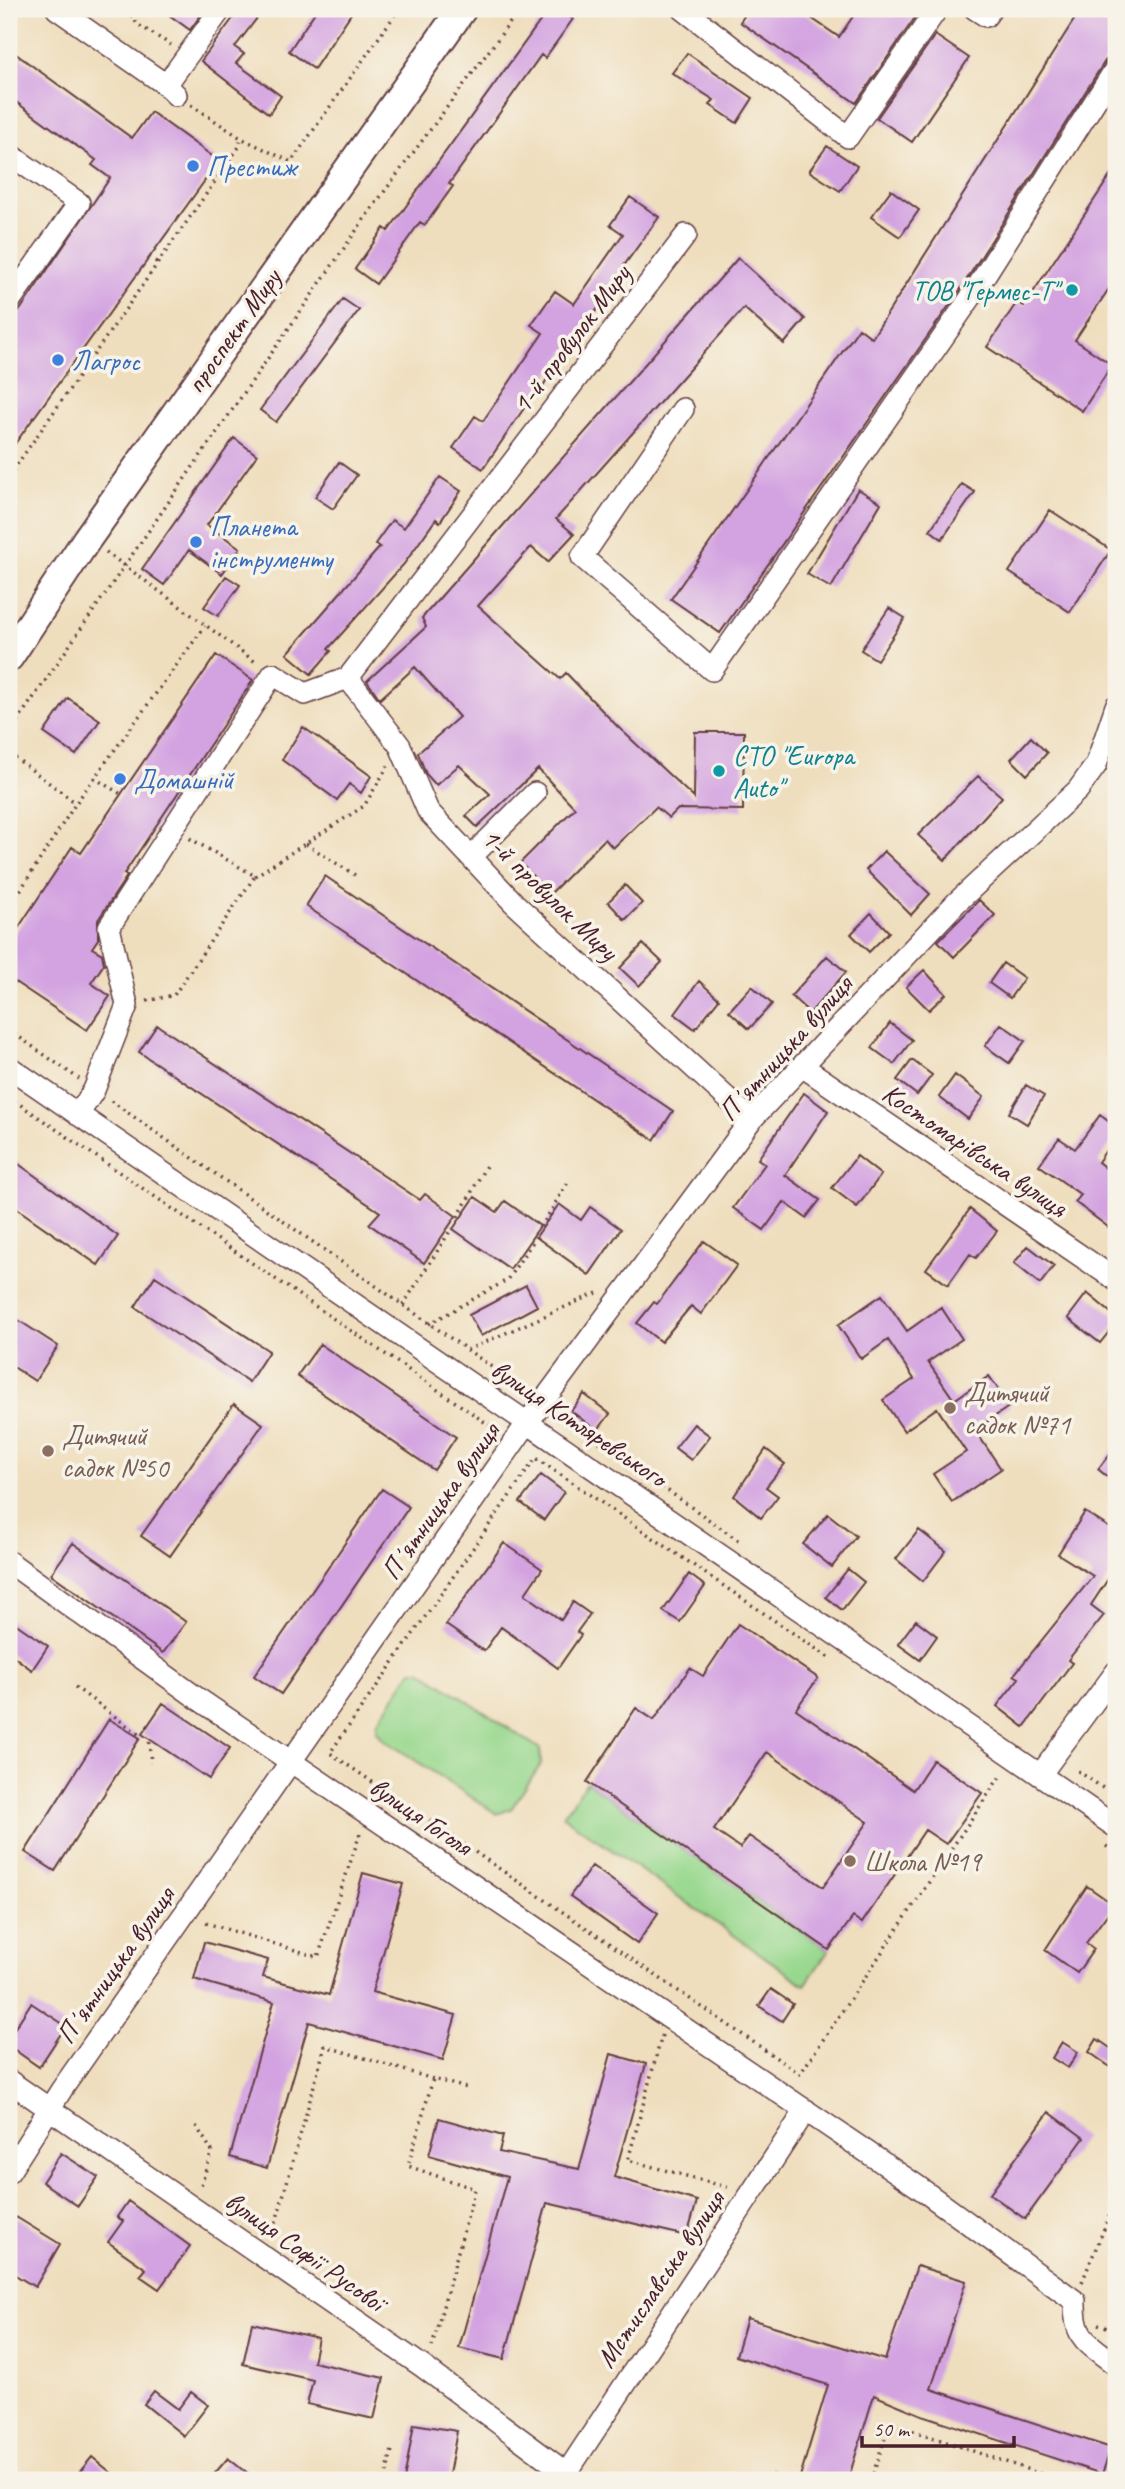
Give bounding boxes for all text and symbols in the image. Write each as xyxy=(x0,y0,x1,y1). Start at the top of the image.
place label: Престиж xyxy=(207,149,300,184)
marker: Престиж xyxy=(185,158,201,174)
street label: 1-й провулок Миру xyxy=(504,256,640,420)
street label: проспект Миру xyxy=(177,260,290,400)
place label: ТОВ "Гермес-Т" xyxy=(912,273,1063,308)
marker: ТОВ "Гермес-Т" xyxy=(1064,282,1080,298)
place label: Лагрос xyxy=(72,343,141,378)
marker: Лагрос xyxy=(50,352,66,368)
place label: Планета інструменту xyxy=(210,509,335,576)
marker: Планета інструменту xyxy=(188,534,204,550)
place label: СТО "Europa Auto" xyxy=(733,738,856,805)
place label: Домашній xyxy=(134,762,235,797)
marker: СТО "Europa Auto" xyxy=(711,763,727,779)
marker: Домашній xyxy=(112,771,128,787)
street label: 1-й провулок Миру xyxy=(474,820,627,970)
street label: Пʼятницька вулиця xyxy=(710,966,861,1128)
street label: Костомарівська вулиця xyxy=(876,1075,1075,1225)
street label: вулиця Котляревського xyxy=(485,1351,676,1496)
place label: Дитячий садок №71 xyxy=(964,1375,1072,1442)
marker: Дитячий садок №71 xyxy=(942,1400,958,1416)
street label: Пʼятницька вулиця xyxy=(373,1414,509,1586)
place label: Дитячий садок №50 xyxy=(62,1418,171,1485)
marker: Дитячий садок №50 xyxy=(40,1443,56,1459)
street label: вулиця Гоголя xyxy=(363,1769,481,1864)
place label: Школа №19 xyxy=(864,1844,983,1879)
marker: Школа №19 xyxy=(842,1853,858,1869)
street label: Пʼятницька вулиця xyxy=(48,1878,184,2050)
street label: Мстиславська вулиця xyxy=(588,2182,733,2374)
street label: вулиця Софії Русової xyxy=(218,2183,396,2322)
scale bar xyxy=(862,2405,1015,2449)
text: 50 m xyxy=(873,2416,911,2442)

